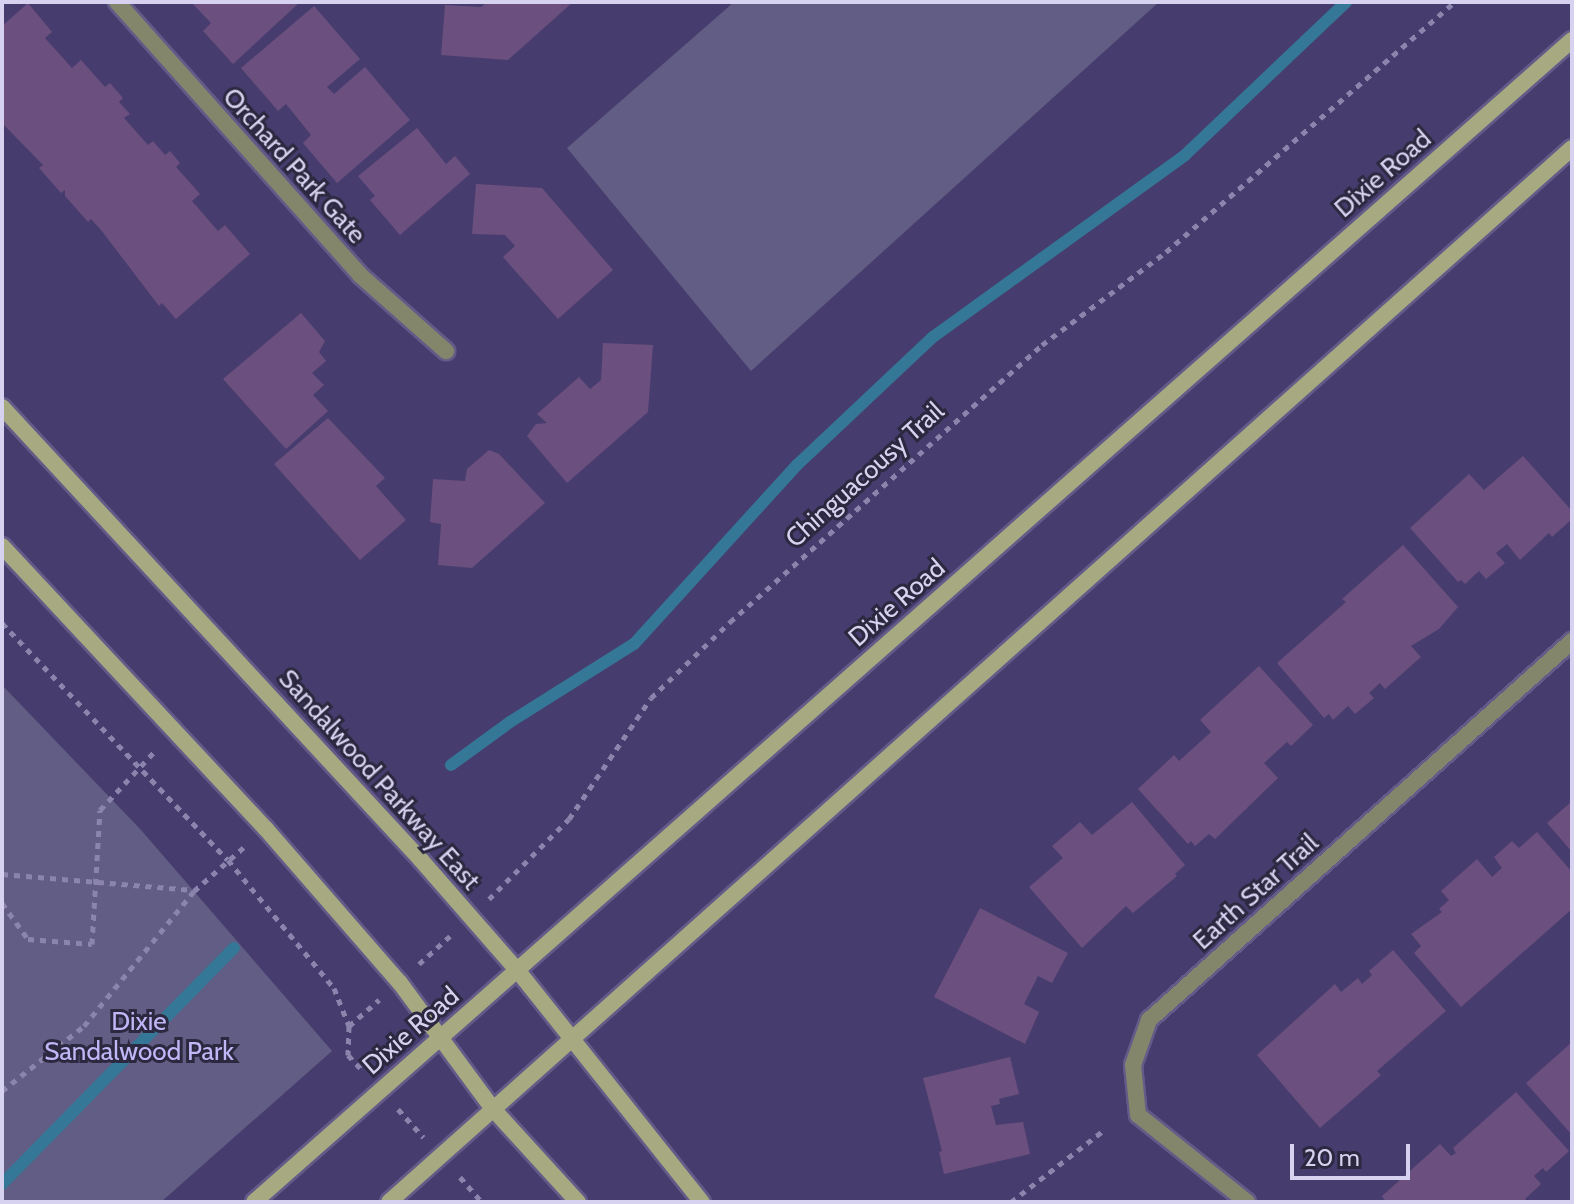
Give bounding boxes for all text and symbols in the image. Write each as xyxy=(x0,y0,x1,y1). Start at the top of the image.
street label: Orchard Park Gate xyxy=(216,82,372,250)
street label: Dixie Road xyxy=(1328,124,1438,224)
street label: Chinguacousy Trail xyxy=(779,396,951,554)
street label: Dixie Road xyxy=(842,553,952,653)
street label: Sandalwood Parkway East xyxy=(272,663,486,897)
street label: Earth Star Trail xyxy=(1187,828,1325,956)
street label: Dixie Road xyxy=(356,981,466,1081)
park label: Dixie Sandalwood Park xyxy=(44,1006,234,1068)
scale bar xyxy=(1294,1128,1414,1178)
text: 20 m xyxy=(1304,1143,1360,1172)

